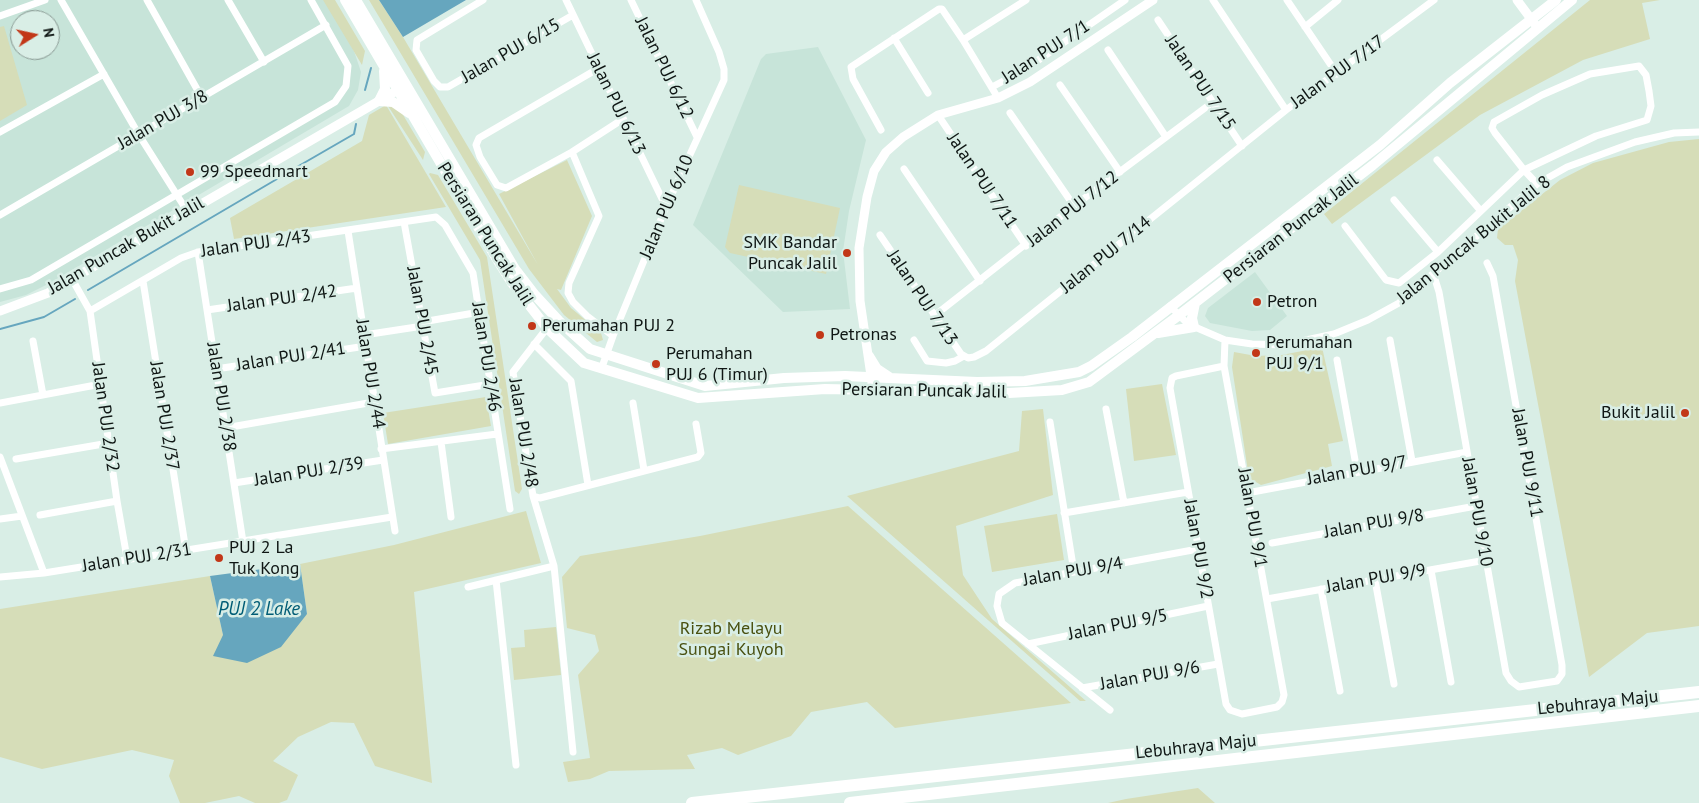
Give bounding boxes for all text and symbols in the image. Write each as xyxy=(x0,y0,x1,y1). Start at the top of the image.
north arrow xyxy=(10,10,60,60)
street label: Jalan PUJ 6/15 xyxy=(458,14,564,88)
street label: Jalan PUJ 6/12 xyxy=(630,14,698,122)
street label: Jalan PUJ 7/1 xyxy=(998,15,1094,89)
text: N xyxy=(39,26,58,39)
street label: Jalan PUJ 7/15 xyxy=(1160,31,1240,135)
street label: Jalan PUJ 7/17 xyxy=(1287,31,1389,113)
street label: Jalan PUJ 6/13 xyxy=(582,50,650,158)
street label: Jalan PUJ 3/8 xyxy=(114,85,212,155)
street label: Jalan PUJ 7/11 xyxy=(942,129,1022,233)
street label: Jalan PUJ 6/10 xyxy=(635,152,699,262)
street label: Persiaran Puncak Jalil xyxy=(432,158,538,310)
place label: 99 Speedmart xyxy=(200,161,308,183)
marker: 99 Speedmart xyxy=(184,166,196,178)
street label: Jalan PUJ 7/12 xyxy=(1023,166,1123,252)
street label: Persiaran Puncak Jalil xyxy=(1219,170,1363,288)
street label: Jalan Puncak Bukit Jalil 8 xyxy=(1393,171,1555,309)
street label: Jalan Puncak Bukit Jalil xyxy=(44,193,208,299)
street label: Jalan PUJ 7/14 xyxy=(1056,212,1156,298)
street label: Jalan PUJ 2/43 xyxy=(200,226,312,262)
place label: SMK Bandar Puncak Jalil xyxy=(743,232,837,274)
street label: Jalan PUJ 7/13 xyxy=(882,246,962,350)
marker: SMK Bandar Puncak Jalil xyxy=(841,247,853,259)
street label: Jalan PUJ 2/45 xyxy=(402,265,442,377)
street label: Jalan PUJ 2/42 xyxy=(226,281,338,317)
place label: Petron xyxy=(1267,291,1317,313)
marker: Petron xyxy=(1251,296,1263,308)
street label: Jalan PUJ 2/46 xyxy=(467,301,505,413)
place label: Perumahan PUJ 2 xyxy=(542,315,675,337)
street label: Jalan PUJ 2/44 xyxy=(351,318,389,430)
marker: Perumahan PUJ 2 xyxy=(526,320,538,332)
place label: Petronas xyxy=(830,324,897,346)
marker: Petronas xyxy=(814,329,826,341)
place label: Perumahan PUJ 9/1 xyxy=(1266,332,1353,374)
street label: Jalan PUJ 2/41 xyxy=(235,338,347,376)
street label: Jalan PUJ 2/38 xyxy=(202,341,240,453)
place label: Perumahan PUJ 6 (Timur) xyxy=(666,343,768,386)
marker: Perumahan PUJ 9/1 xyxy=(1250,347,1262,359)
marker: Perumahan PUJ 6 (Timur) xyxy=(650,358,662,370)
street label: Jalan PUJ 2/37 xyxy=(145,360,183,472)
street label: Jalan PUJ 2/32 xyxy=(87,361,123,473)
street label: Jalan PUJ 2/48 xyxy=(504,377,542,489)
street label: Persiaran Puncak Jalil xyxy=(841,379,1007,403)
place label: Bukit Jalil xyxy=(1601,402,1675,424)
street label: Jalan PUJ 9/11 xyxy=(1507,407,1547,519)
marker: Bukit Jalil xyxy=(1679,407,1691,419)
street label: Jalan PUJ 9/7 xyxy=(1305,452,1409,490)
street label: Jalan PUJ 2/39 xyxy=(253,453,365,491)
street label: Jalan PUJ 9/10 xyxy=(1457,456,1497,568)
street label: Jalan PUJ 9/1 xyxy=(1233,466,1271,570)
street label: Jalan PUJ 9/2 xyxy=(1179,497,1217,601)
street label: Jalan PUJ 9/8 xyxy=(1322,505,1426,543)
place label: PUJ 2 La Tuk Kong xyxy=(229,537,300,580)
street label: Jalan PUJ 2/31 xyxy=(81,539,193,577)
marker: PUJ 2 La Tuk Kong xyxy=(213,552,225,564)
street label: Jalan PUJ 9/4 xyxy=(1021,553,1125,591)
street label: Jalan PUJ 9/9 xyxy=(1324,560,1428,598)
water label: PUJ 2 Lake xyxy=(218,599,300,621)
street label: Jalan PUJ 9/5 xyxy=(1066,605,1170,645)
park label: Rizab Melayu Sungai Kuyoh xyxy=(678,618,784,660)
street label: Jalan PUJ 9/6 xyxy=(1098,657,1202,695)
street label: Lebuhraya Maju xyxy=(1536,686,1660,720)
street label: Lebuhraya Maju xyxy=(1134,730,1258,764)

